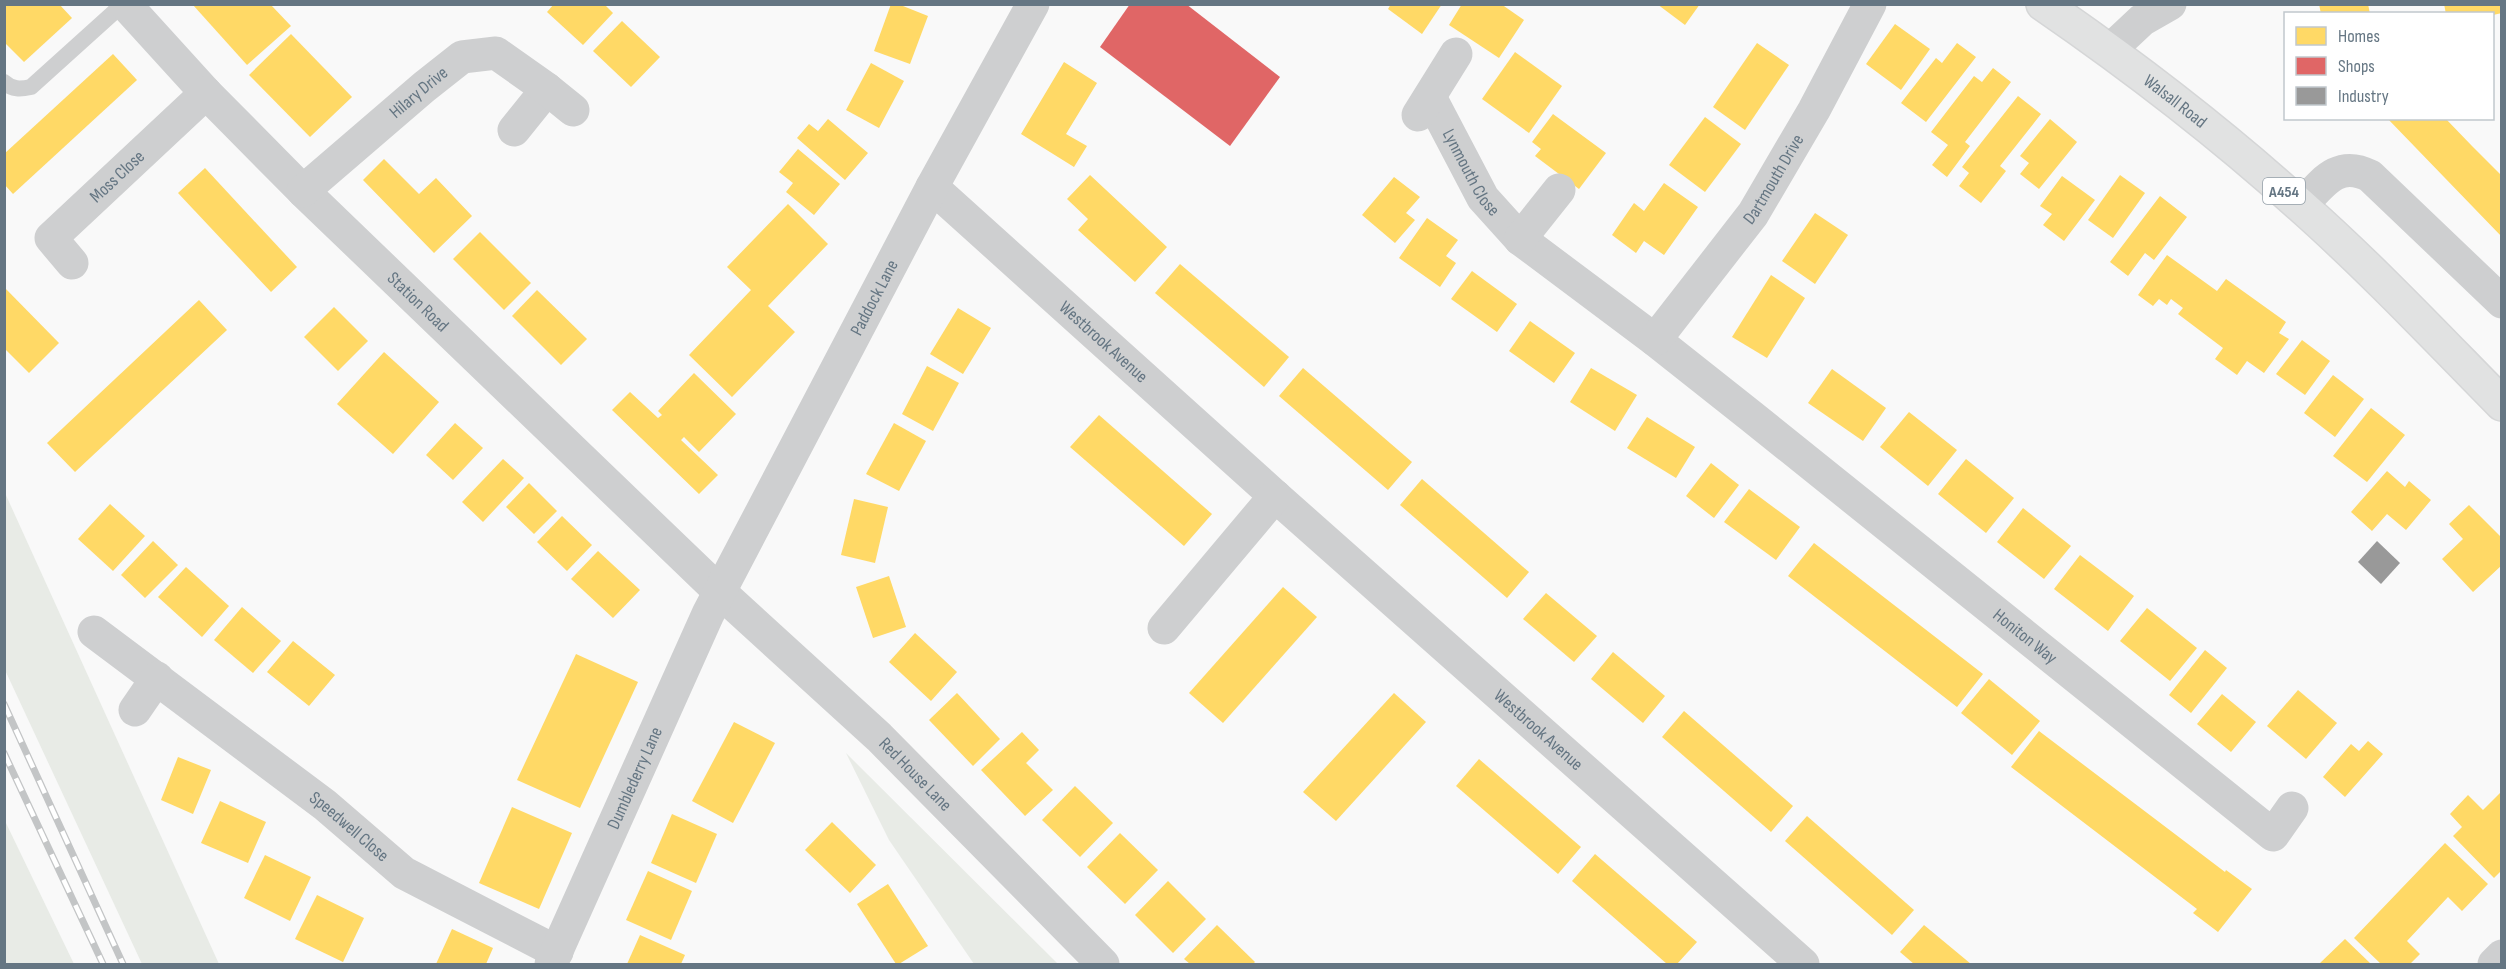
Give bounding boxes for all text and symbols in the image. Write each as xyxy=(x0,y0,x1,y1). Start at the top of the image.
legend xyxy=(2284,12,2494,120)
text: Homes xyxy=(2338,26,2380,47)
text: Shops xyxy=(2338,56,2375,77)
street label: Hilary Drive xyxy=(385,62,452,123)
street label: Walsall Road xyxy=(2139,70,2211,133)
text: Industry xyxy=(2338,86,2389,107)
street label: Lynmouth Close xyxy=(1438,126,1504,221)
street label: Dartmouth Drive xyxy=(1739,131,1808,229)
street label: Moss Close xyxy=(86,146,149,207)
road number: A454 xyxy=(2263,178,2305,204)
street label: Paddock Lane xyxy=(846,256,903,339)
street label: Station Road xyxy=(383,268,453,336)
street label: Westbrook Avenue xyxy=(1055,297,1152,387)
street label: Honiton Way xyxy=(1989,605,2061,669)
street label: Westbrook Avenue xyxy=(1490,685,1587,775)
street label: Dumblederry Lane xyxy=(603,724,667,832)
street label: Red House Lane xyxy=(874,733,956,816)
street label: Speedwell Close xyxy=(305,787,393,866)

